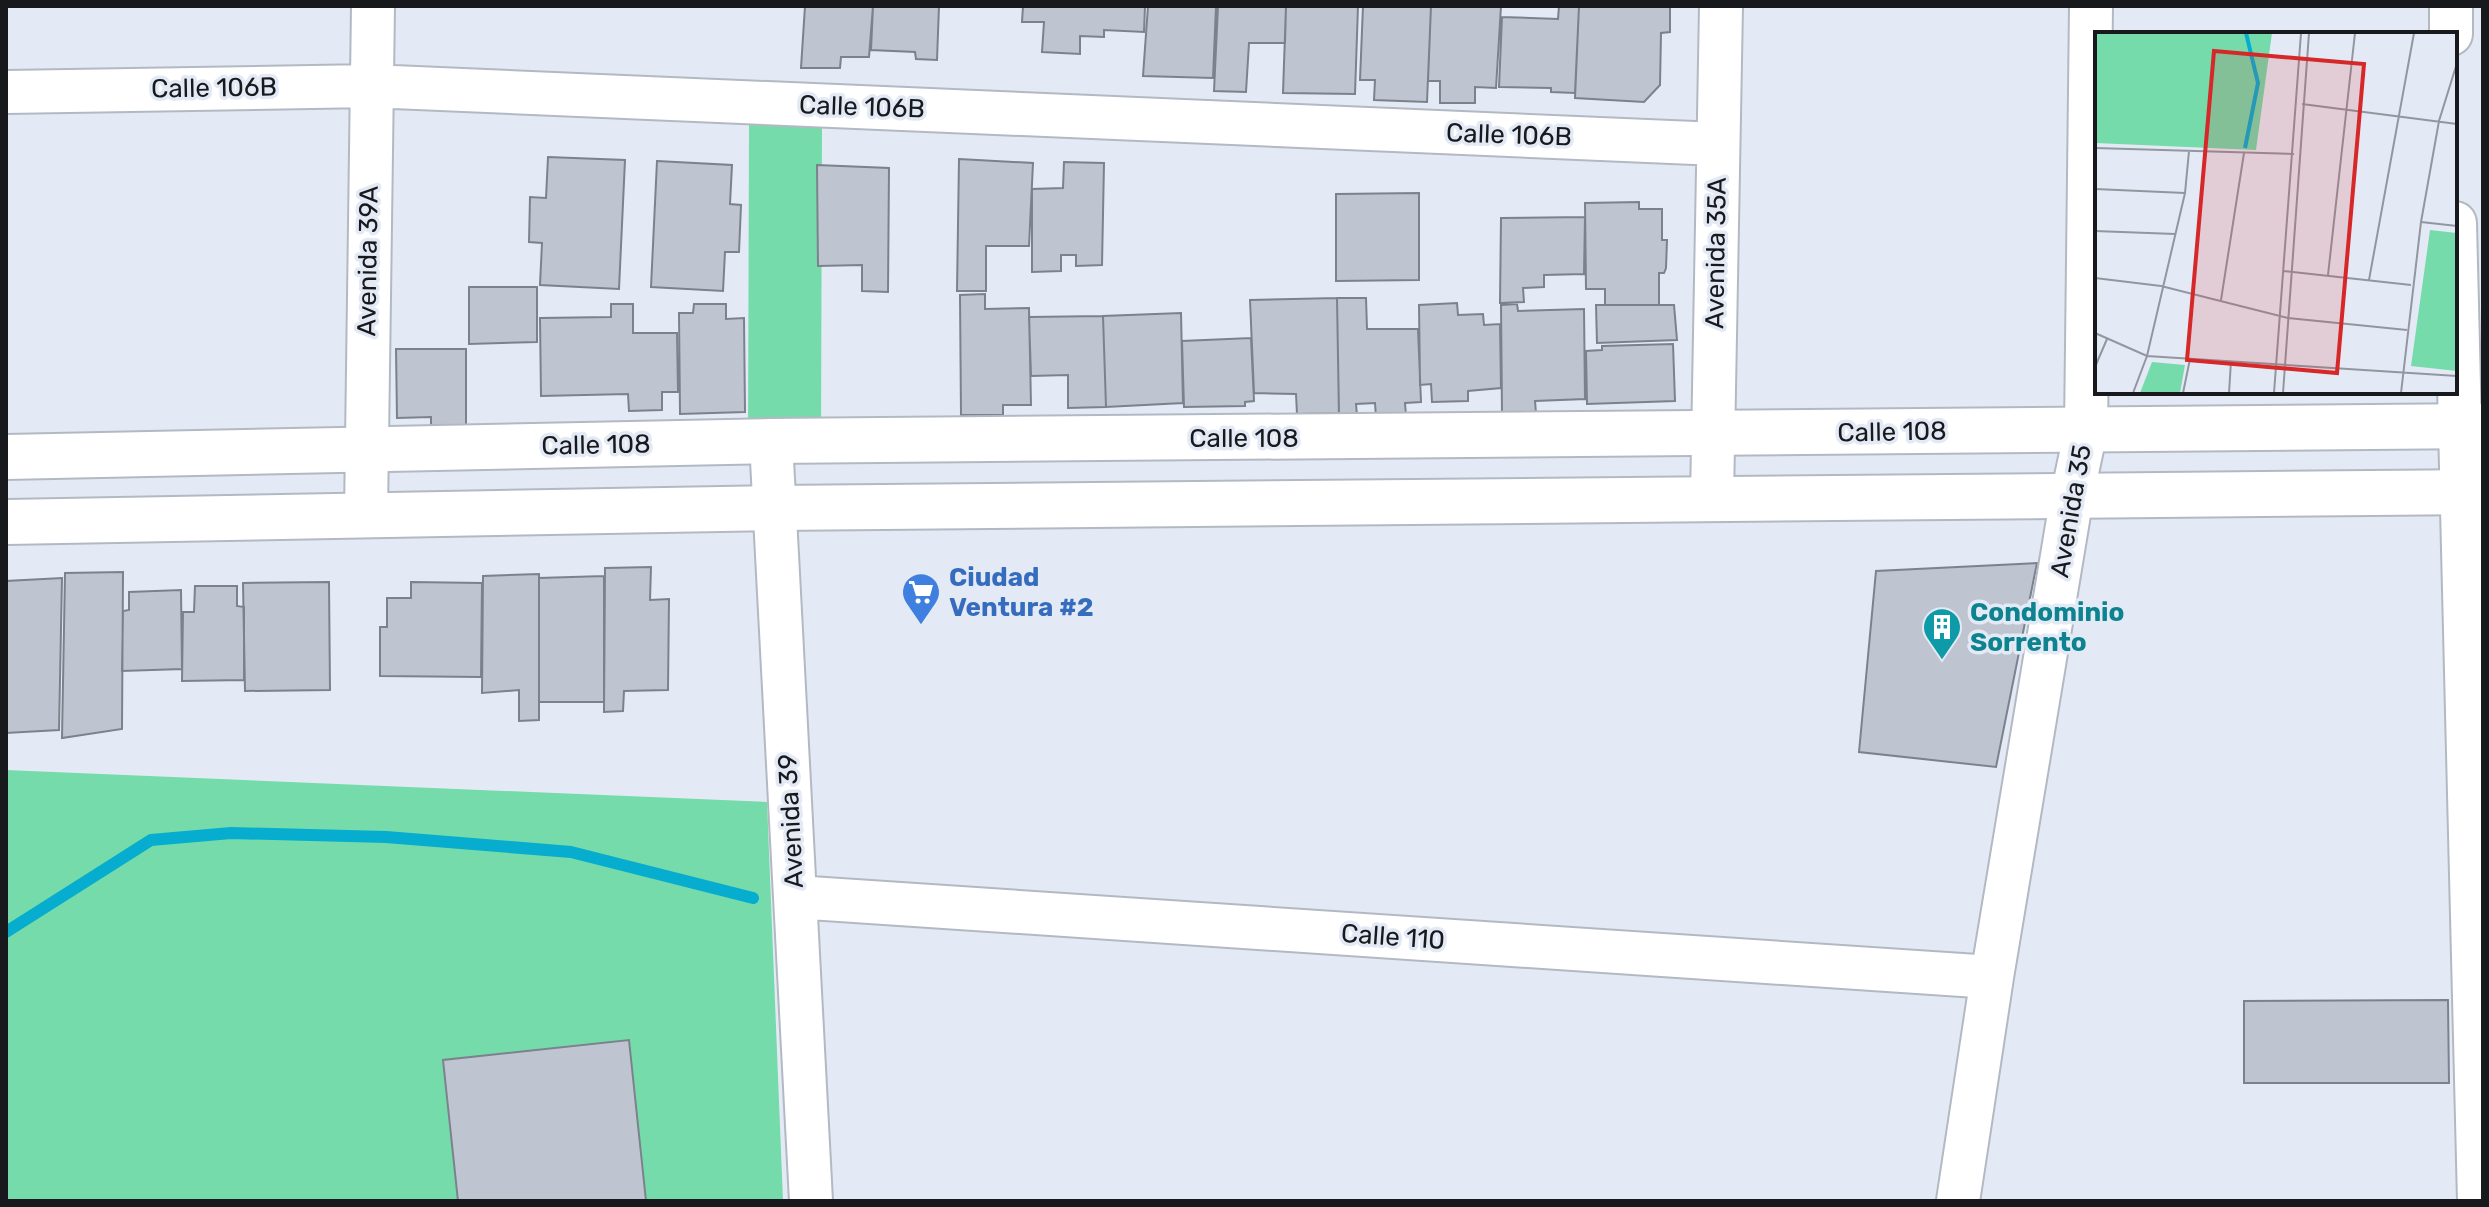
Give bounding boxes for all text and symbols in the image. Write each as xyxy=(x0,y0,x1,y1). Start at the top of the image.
inset map xyxy=(2095,32,2457,394)
street label: Calle 106B xyxy=(151,71,277,105)
street label: Calle 106B xyxy=(799,89,925,125)
street label: Calle 106B xyxy=(1446,117,1572,153)
street label: Avenida 35A xyxy=(1699,177,1733,329)
street label: Avenida 39A xyxy=(351,185,385,337)
street label: Calle 108 xyxy=(1837,416,1947,448)
street label: Calle 108 xyxy=(1189,423,1299,454)
street label: Calle 108 xyxy=(541,429,651,461)
street label: Avenida 35 xyxy=(2044,442,2098,580)
place label: Ciudad Ventura #2 xyxy=(949,562,1094,623)
supermarket icon: Ciudad Ventura #2 xyxy=(900,571,942,626)
place label: Condominio Sorrento xyxy=(1970,597,2124,658)
building icon: Condominio Sorrento xyxy=(1921,606,1963,661)
street label: Avenida 39 xyxy=(772,753,810,889)
street label: Calle 110 xyxy=(1340,918,1446,956)

